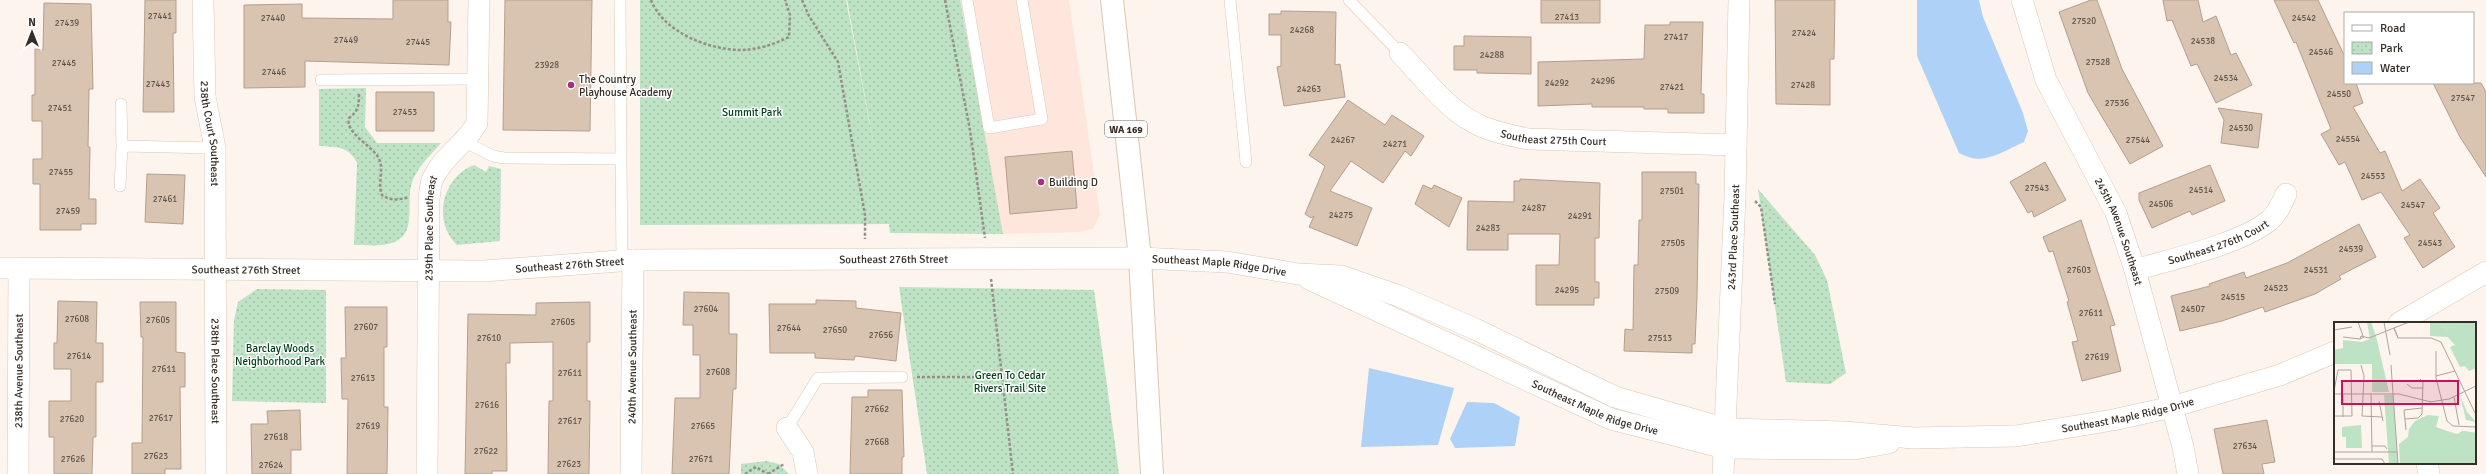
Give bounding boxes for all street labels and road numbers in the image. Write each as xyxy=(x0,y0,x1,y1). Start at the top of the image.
street label: 238th Court Southeast xyxy=(198,81,221,186)
road number: WA 169 xyxy=(1105,121,1147,137)
street label: Southeast 275th Court xyxy=(1499,127,1607,148)
street label: 239th Place Southeast xyxy=(422,173,440,281)
street label: 245th Avenue Southeast xyxy=(2092,176,2145,287)
street label: 243rd Place Southeast xyxy=(1725,184,1742,290)
street label: Southeast 276th Court xyxy=(2167,217,2271,267)
street label: Southeast 276th Street xyxy=(839,253,948,266)
street label: Southeast Maple Ridge Drive xyxy=(1152,253,1287,279)
street label: Southeast 276th Street xyxy=(515,255,625,276)
street label: Southeast 276th Street xyxy=(192,263,301,277)
street label: 240th Avenue Southeast xyxy=(625,310,640,424)
street label: 238th Avenue Southeast xyxy=(12,314,26,428)
street label: 238th Place Southeast xyxy=(209,318,222,424)
street label: Southeast Maple Ridge Drive xyxy=(1530,377,1660,438)
street label: Southeast Maple Ridge Drive xyxy=(2061,395,2196,435)

